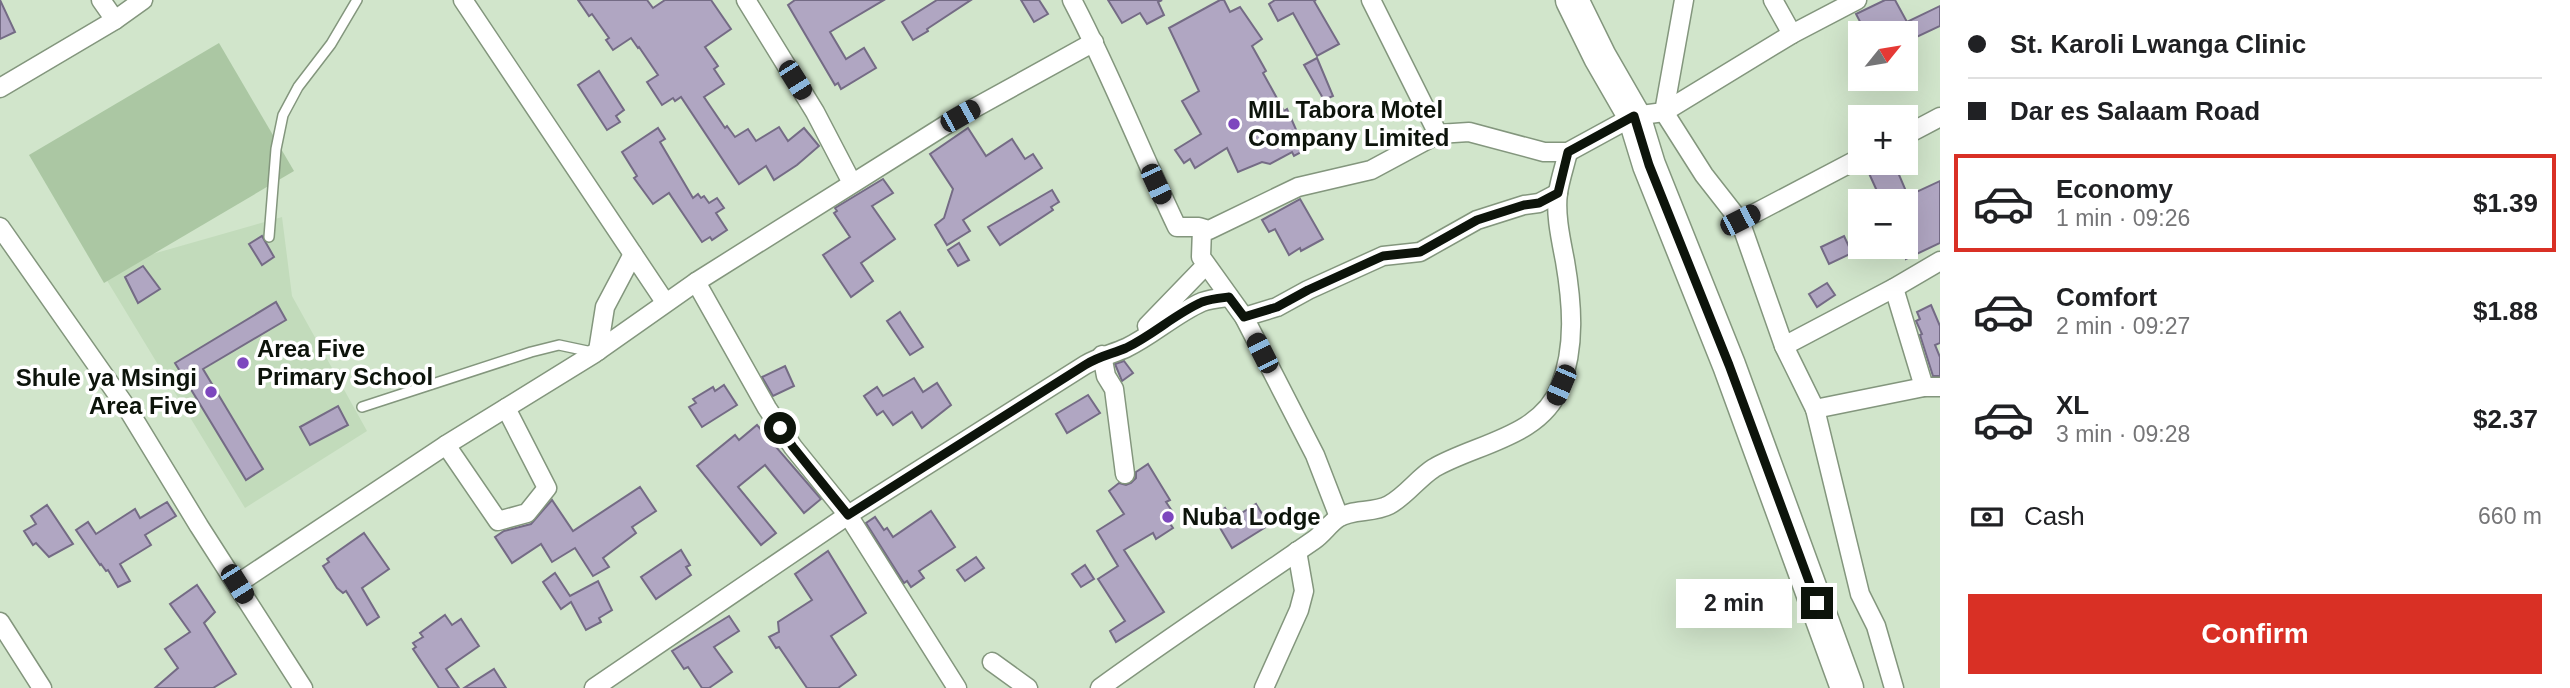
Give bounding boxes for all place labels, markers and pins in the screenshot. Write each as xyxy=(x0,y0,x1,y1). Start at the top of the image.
place label: MIL Tabora Motel Company Limited xyxy=(1248,96,1449,151)
marker: MIL Tabora Motel Company Limited xyxy=(1226,116,1242,132)
place label: Area Five Primary School xyxy=(257,335,433,390)
marker: Area Five Primary School xyxy=(235,355,251,371)
place label: Shule ya Msingi Area Five xyxy=(16,364,197,419)
marker: Shule ya Msingi Area Five xyxy=(203,384,219,400)
place label: Nuba Lodge xyxy=(1182,503,1321,530)
marker: Nuba Lodge xyxy=(1160,509,1176,525)

